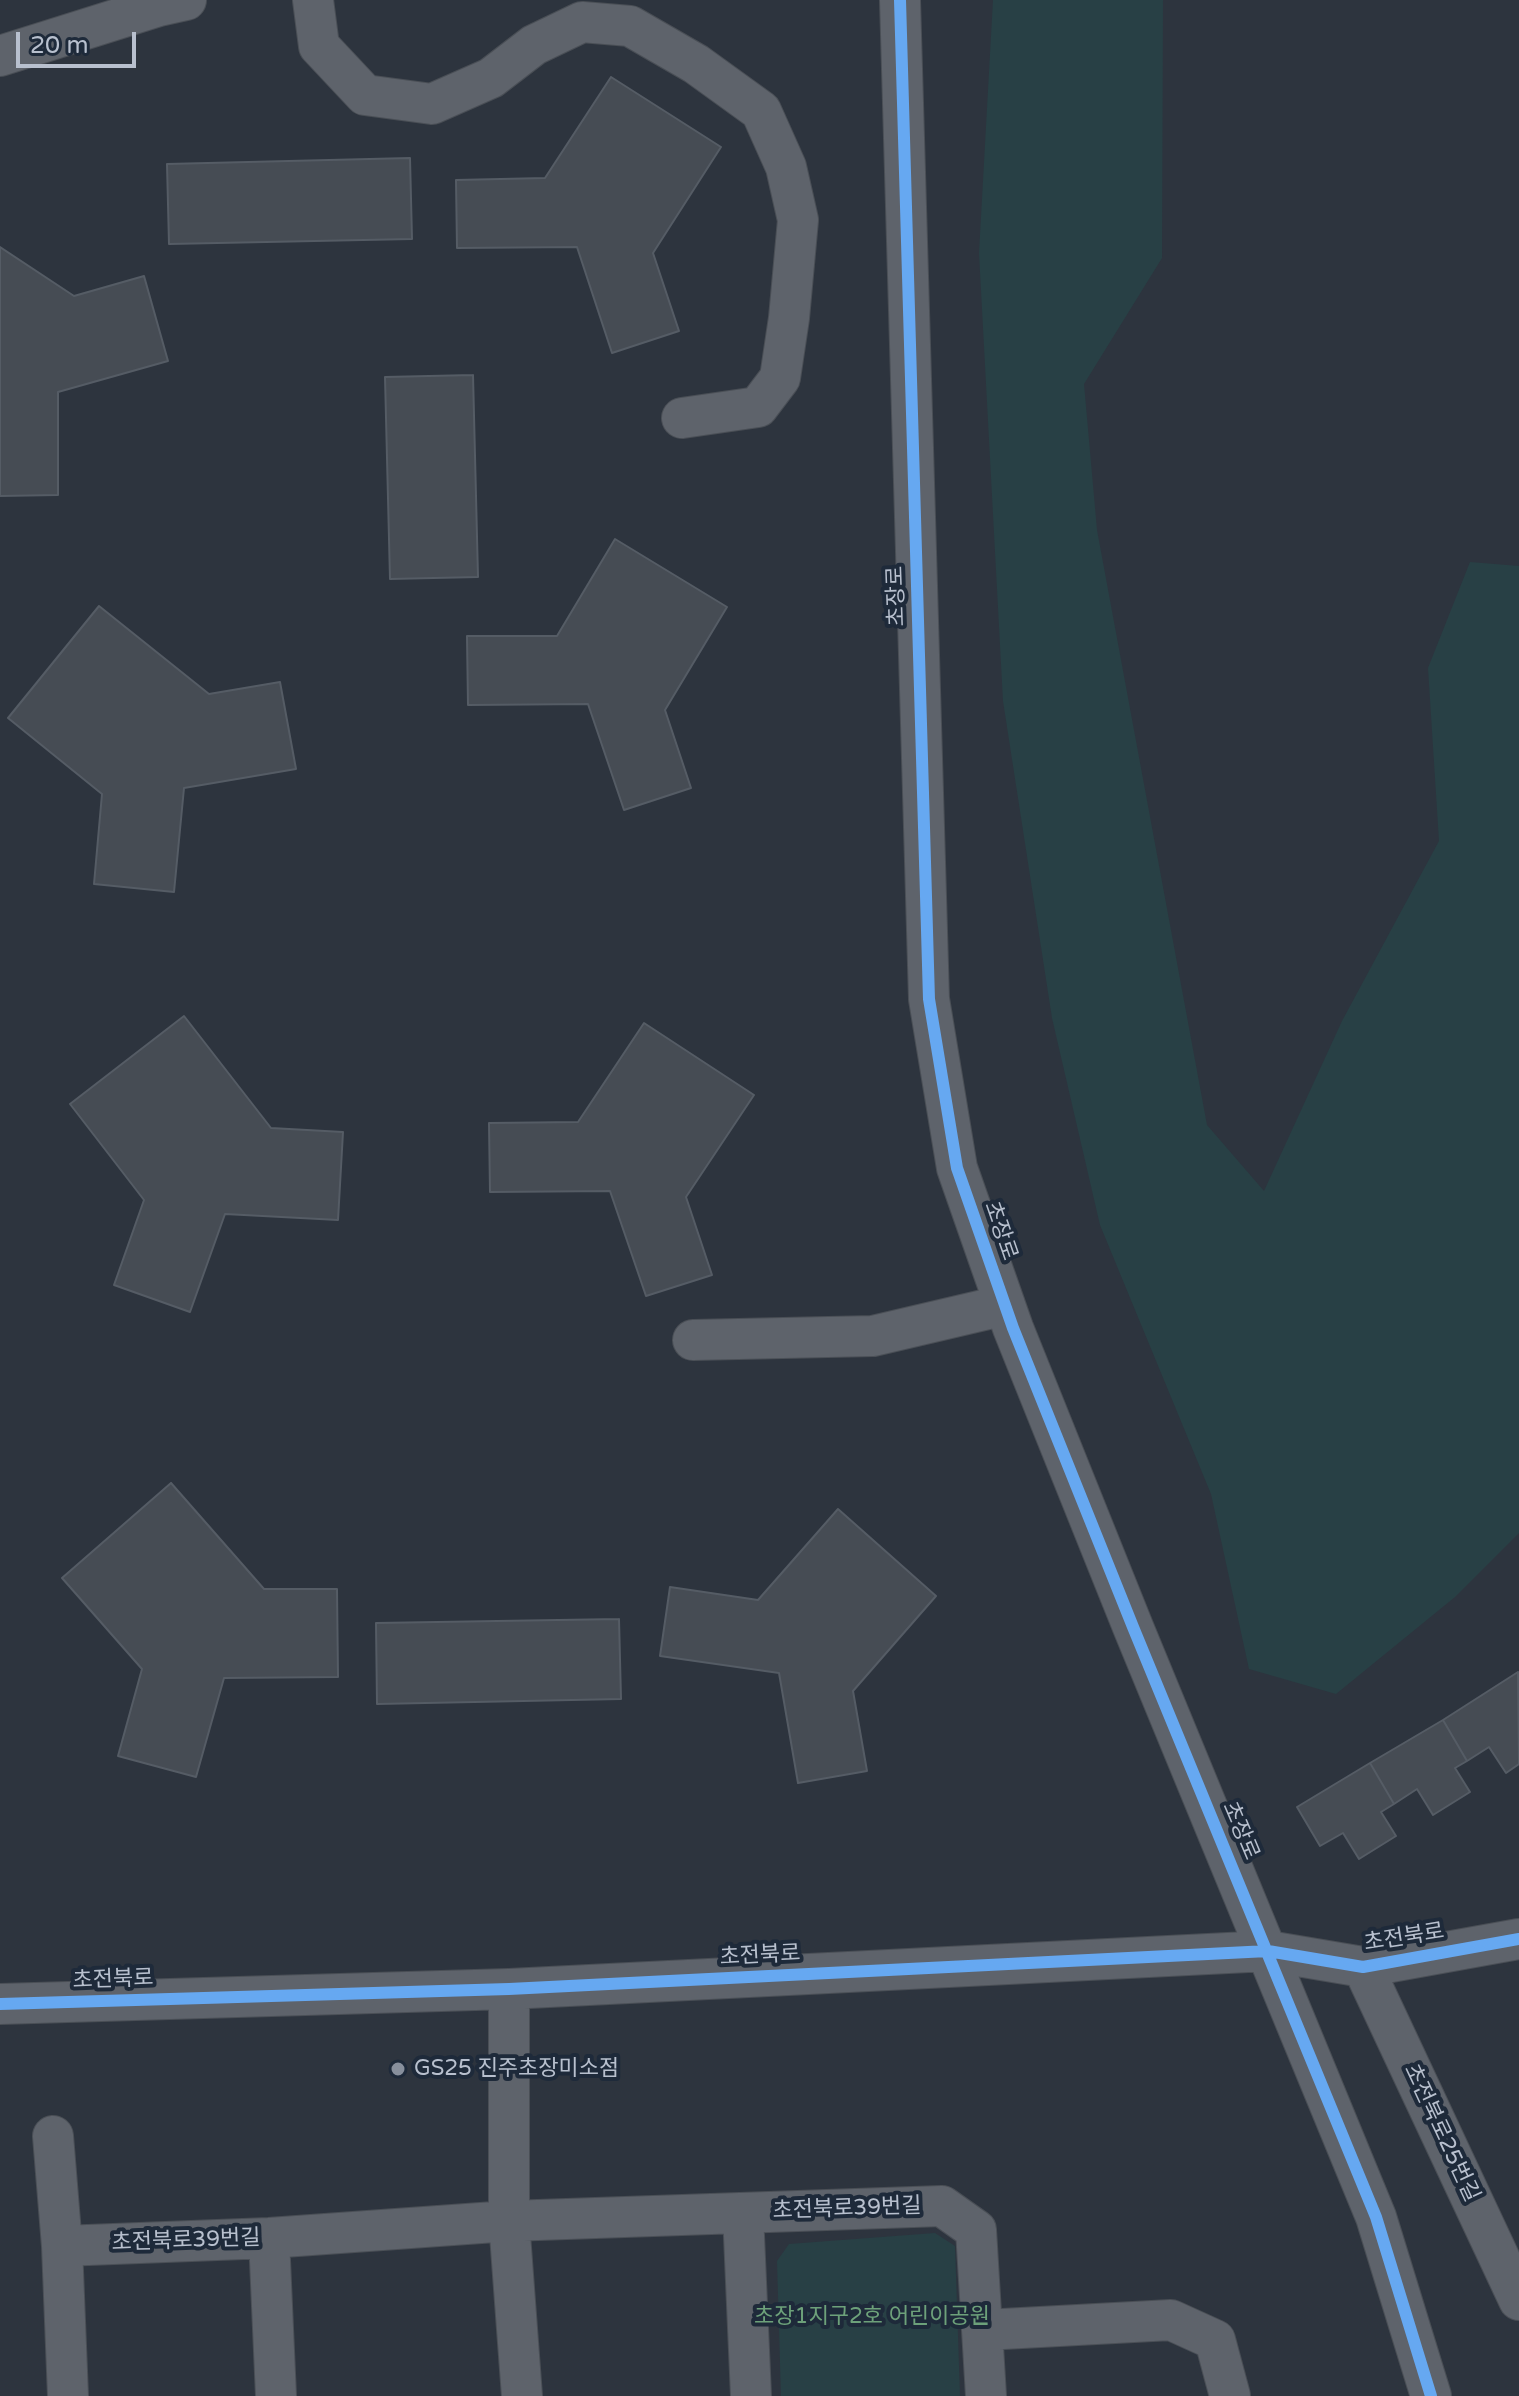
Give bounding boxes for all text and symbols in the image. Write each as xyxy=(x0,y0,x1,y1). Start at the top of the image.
scale bar xyxy=(20,16,140,66)
text: 20 m xyxy=(30,31,88,60)
street label: 초장로 xyxy=(883,565,911,627)
street label: 초장로 xyxy=(978,1198,1022,1264)
street label: 초장로 xyxy=(1216,1798,1264,1864)
street label: 초전북로 xyxy=(1362,1919,1446,1957)
street label: 초전북로 xyxy=(719,1941,801,1971)
street label: 초전북로 xyxy=(72,1965,154,1995)
place label: GS25 진주초장미소점 xyxy=(414,2056,619,2082)
marker: GS25 진주초장미소점 xyxy=(389,2060,407,2078)
street label: 초전북로25번길 xyxy=(1398,2060,1484,2206)
street label: 초전북로39번길 xyxy=(772,2193,922,2225)
street label: 초전북로39번길 xyxy=(111,2225,261,2257)
park label: 초장1지구2호 어린이공원 xyxy=(754,2304,990,2330)

